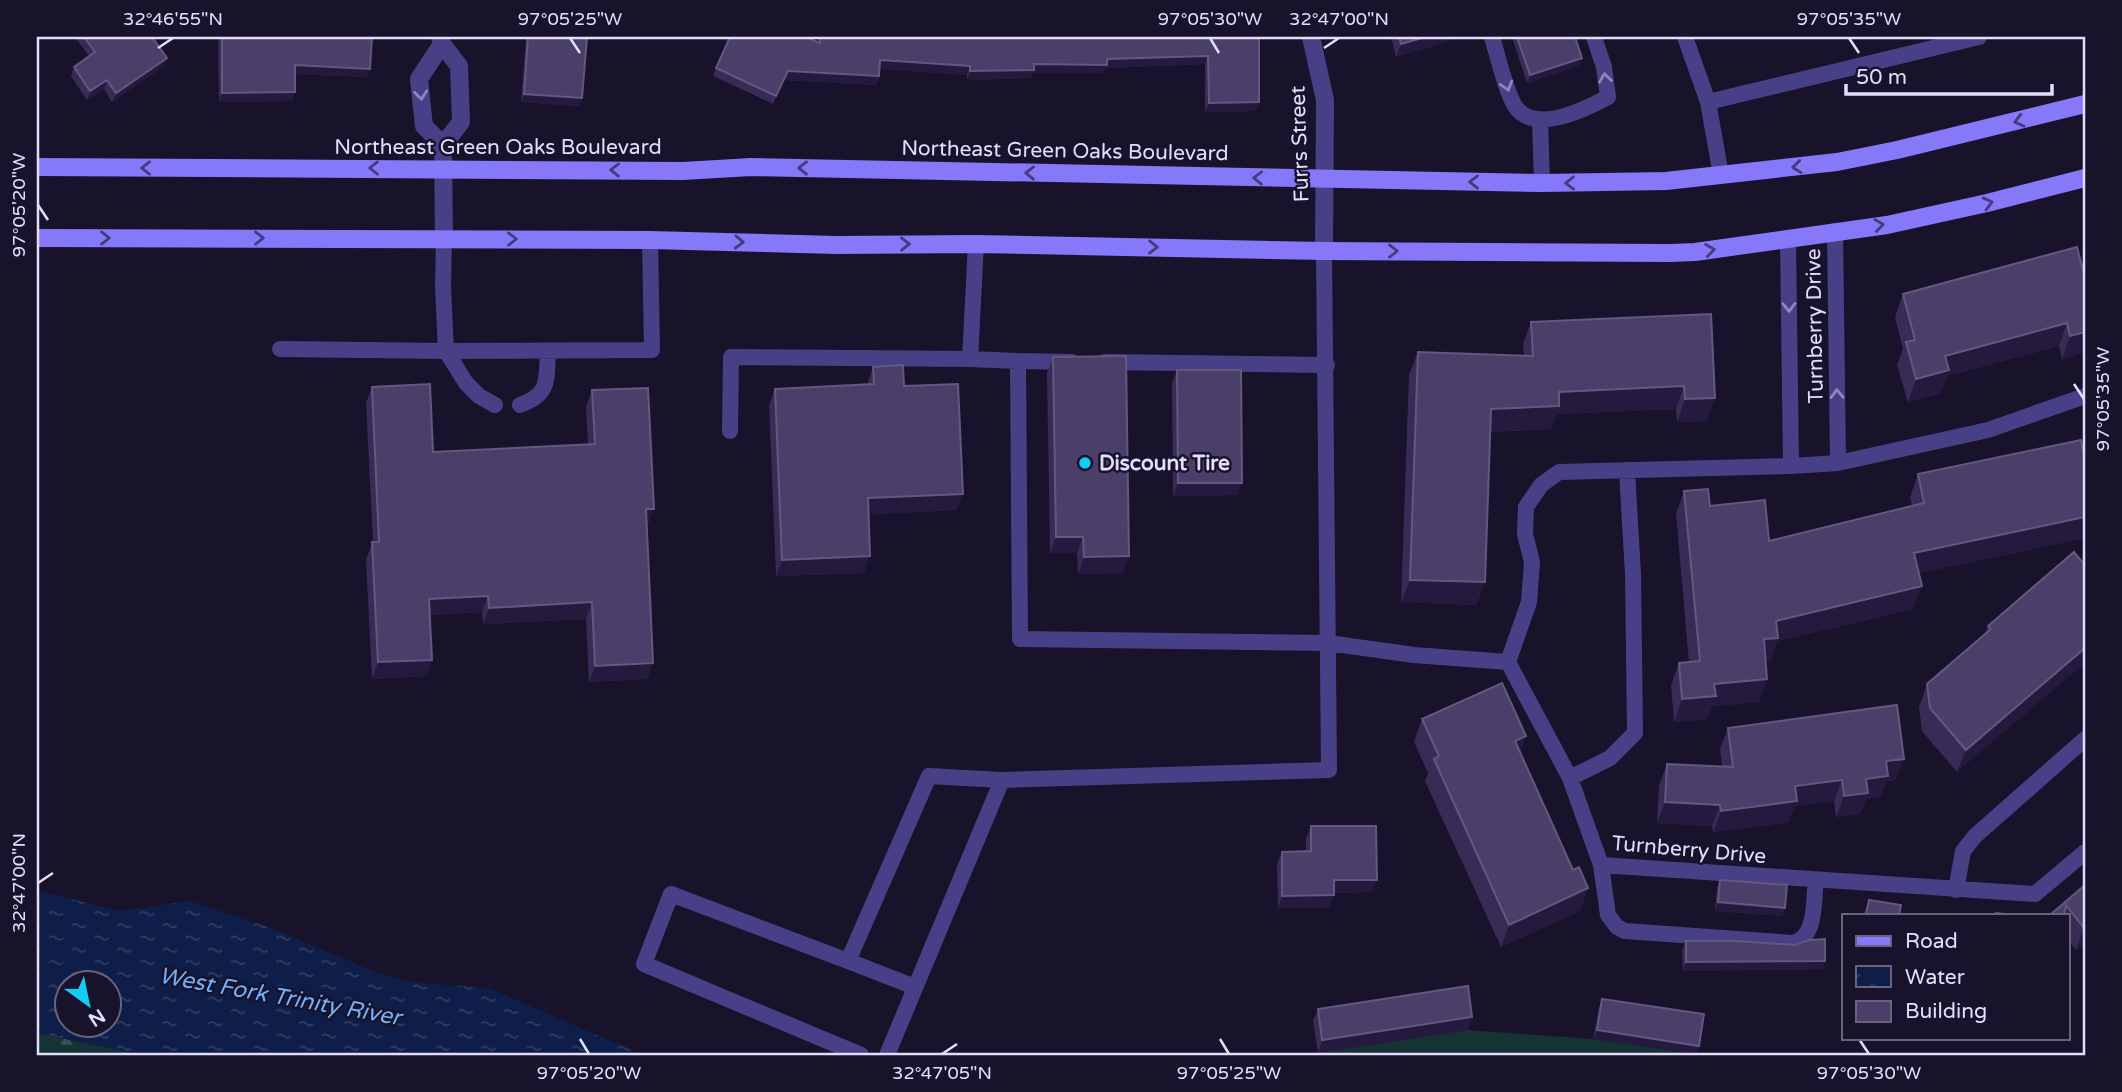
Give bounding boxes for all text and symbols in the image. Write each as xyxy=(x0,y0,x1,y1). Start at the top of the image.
text: 32°46'55"N xyxy=(123,8,223,30)
text: 97°05'25"W xyxy=(518,8,622,30)
text: 97°05'30"W xyxy=(1158,8,1262,30)
text: 32°47'00"N xyxy=(1289,8,1389,30)
text: 97°05'35"W xyxy=(1797,8,1901,30)
scale bar xyxy=(1846,52,2052,96)
text: 50 m xyxy=(1856,65,1907,90)
one-way arrow xyxy=(1598,72,1613,84)
one-way arrow xyxy=(1499,80,1514,92)
street label: Furrs Street xyxy=(1285,85,1315,203)
one-way arrow xyxy=(413,90,428,101)
one-way arrow xyxy=(2013,113,2025,127)
street label: Northeast Green Oaks Boulevard xyxy=(334,135,662,160)
street label: Northeast Green Oaks Boulevard xyxy=(901,136,1229,166)
text: 97°05'20"W xyxy=(8,153,30,257)
one-way arrow xyxy=(1791,159,1802,174)
one-way arrow xyxy=(141,160,151,176)
one-way arrow xyxy=(368,160,379,176)
one-way arrow xyxy=(797,161,808,176)
one-way arrow xyxy=(609,162,619,178)
one-way arrow xyxy=(1025,165,1035,181)
one-way arrow xyxy=(1252,170,1263,185)
one-way arrow xyxy=(1468,174,1479,190)
one-way arrow xyxy=(1564,175,1575,190)
one-way arrow xyxy=(1982,197,1994,211)
one-way arrow xyxy=(1873,218,1885,233)
one-way arrow xyxy=(100,230,111,246)
one-way arrow xyxy=(254,230,264,246)
one-way arrow xyxy=(507,231,518,247)
one-way arrow xyxy=(734,235,745,250)
one-way arrow xyxy=(900,237,911,252)
one-way arrow xyxy=(1148,240,1159,255)
one-way arrow xyxy=(1704,242,1716,257)
one-way arrow xyxy=(1388,243,1398,259)
street label: Turnberry Drive xyxy=(1801,248,1829,404)
one-way arrow xyxy=(1781,303,1797,313)
text: 97°05'35"W xyxy=(2092,347,2114,451)
one-way arrow xyxy=(1829,389,1845,399)
place label: Discount Tire xyxy=(1099,451,1230,476)
marker: Discount Tire xyxy=(1077,455,1093,471)
street label: Turnberry Drive xyxy=(1611,831,1767,869)
text: 32°47'00"N xyxy=(8,833,30,933)
legend xyxy=(1842,914,2070,1040)
text: Road xyxy=(1905,929,1958,954)
water label: West Fork Trinity River xyxy=(157,962,406,1033)
text: Water xyxy=(1905,965,1965,990)
north arrow xyxy=(52,970,122,1040)
text: Building xyxy=(1905,999,1987,1024)
text: N xyxy=(84,1004,109,1031)
text: 97°05'20"W xyxy=(537,1062,641,1084)
text: 32°47'05"N xyxy=(892,1062,992,1084)
text: 97°05'25"W xyxy=(1177,1062,1281,1084)
text: 97°05'30"W xyxy=(1817,1062,1921,1084)

